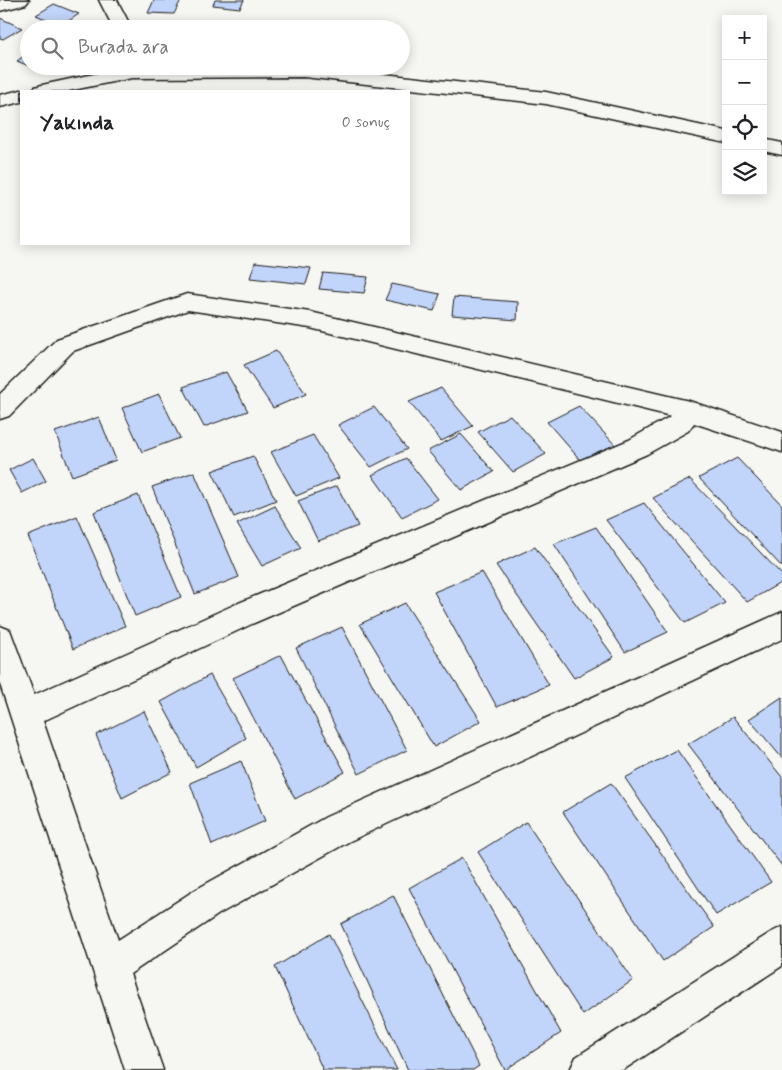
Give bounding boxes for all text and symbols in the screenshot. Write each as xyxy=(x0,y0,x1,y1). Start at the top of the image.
map controls xyxy=(722,15,767,195)
button: + xyxy=(722,15,767,60)
search box xyxy=(20,20,410,75)
icon: search xyxy=(38,34,66,62)
text: Burada ara xyxy=(78,35,169,60)
button: − xyxy=(722,60,767,105)
button: locate xyxy=(722,105,767,150)
text: Yakında xyxy=(40,109,114,137)
text: 0 sonuç xyxy=(342,112,390,133)
button: layers xyxy=(722,150,767,195)

